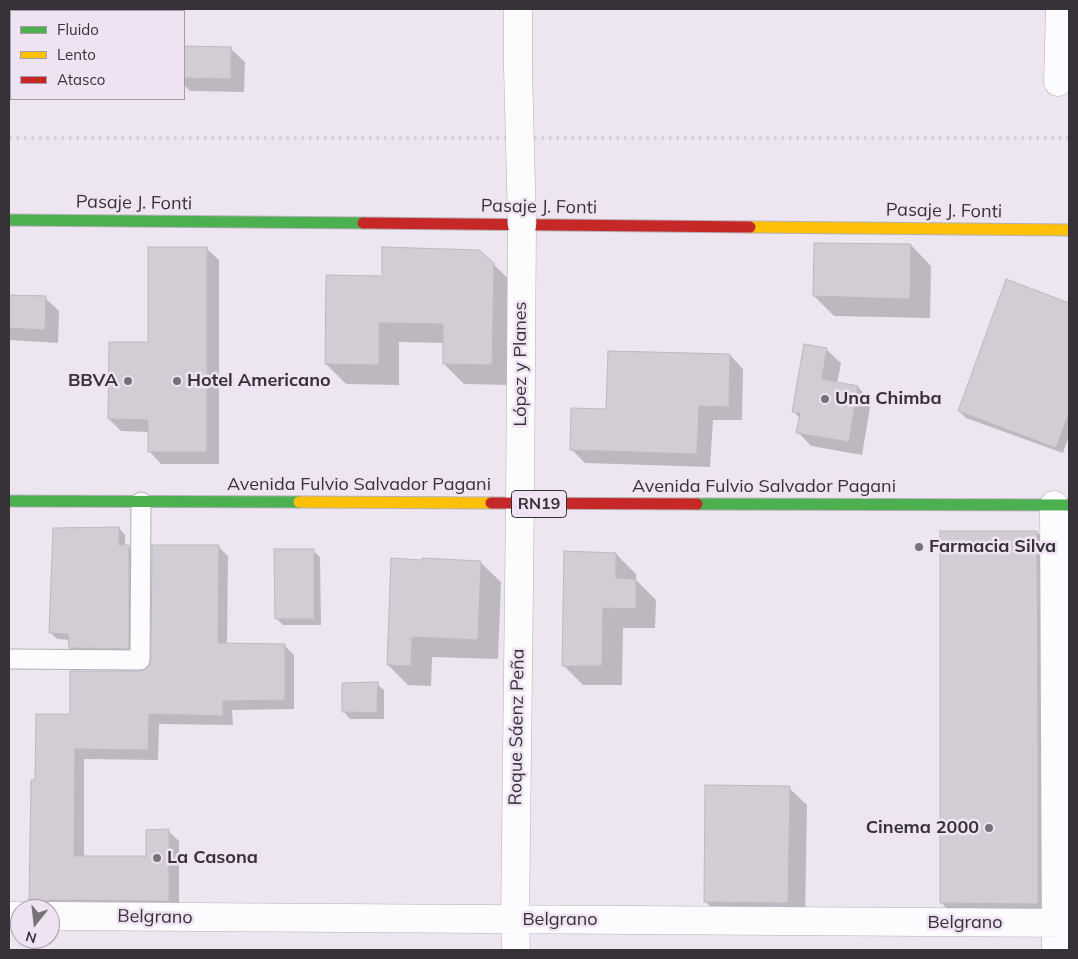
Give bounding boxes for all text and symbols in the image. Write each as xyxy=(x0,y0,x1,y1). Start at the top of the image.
legend xyxy=(10,10,185,100)
text: Fluido xyxy=(57,20,99,39)
text: Lento xyxy=(57,45,96,64)
text: Atasco xyxy=(57,70,105,89)
street label: Pasaje J. Fonti xyxy=(76,191,192,215)
street label: Pasaje J. Fonti xyxy=(481,195,597,219)
street label: Pasaje J. Fonti xyxy=(886,199,1002,223)
street label: López y Planes xyxy=(510,302,532,426)
place label: BBVA xyxy=(68,370,118,392)
place label: Hotel Americano xyxy=(187,370,331,392)
marker: BBVA xyxy=(122,375,134,387)
marker: Hotel Americano xyxy=(171,375,183,387)
place label: Una Chimba xyxy=(835,388,942,410)
marker: Una Chimba xyxy=(819,393,831,405)
street label: Avenida Fulvio Salvador Pagani xyxy=(227,474,491,496)
street label: Avenida Fulvio Salvador Pagani xyxy=(632,476,896,498)
road number: RN19 xyxy=(512,490,566,518)
place label: Farmacia Silva xyxy=(929,536,1056,558)
marker: Farmacia Silva xyxy=(913,541,925,553)
street label: Roque Sáenz Peña xyxy=(505,648,529,806)
place label: Cinema 2000 xyxy=(866,817,979,839)
marker: Cinema 2000 xyxy=(983,822,995,834)
place label: La Casona xyxy=(167,847,258,869)
marker: La Casona xyxy=(151,852,163,864)
north arrow xyxy=(10,899,60,949)
street label: Belgrano xyxy=(117,906,193,928)
street label: Belgrano xyxy=(522,909,598,931)
street label: Belgrano xyxy=(927,912,1003,934)
text: N xyxy=(24,927,39,948)

